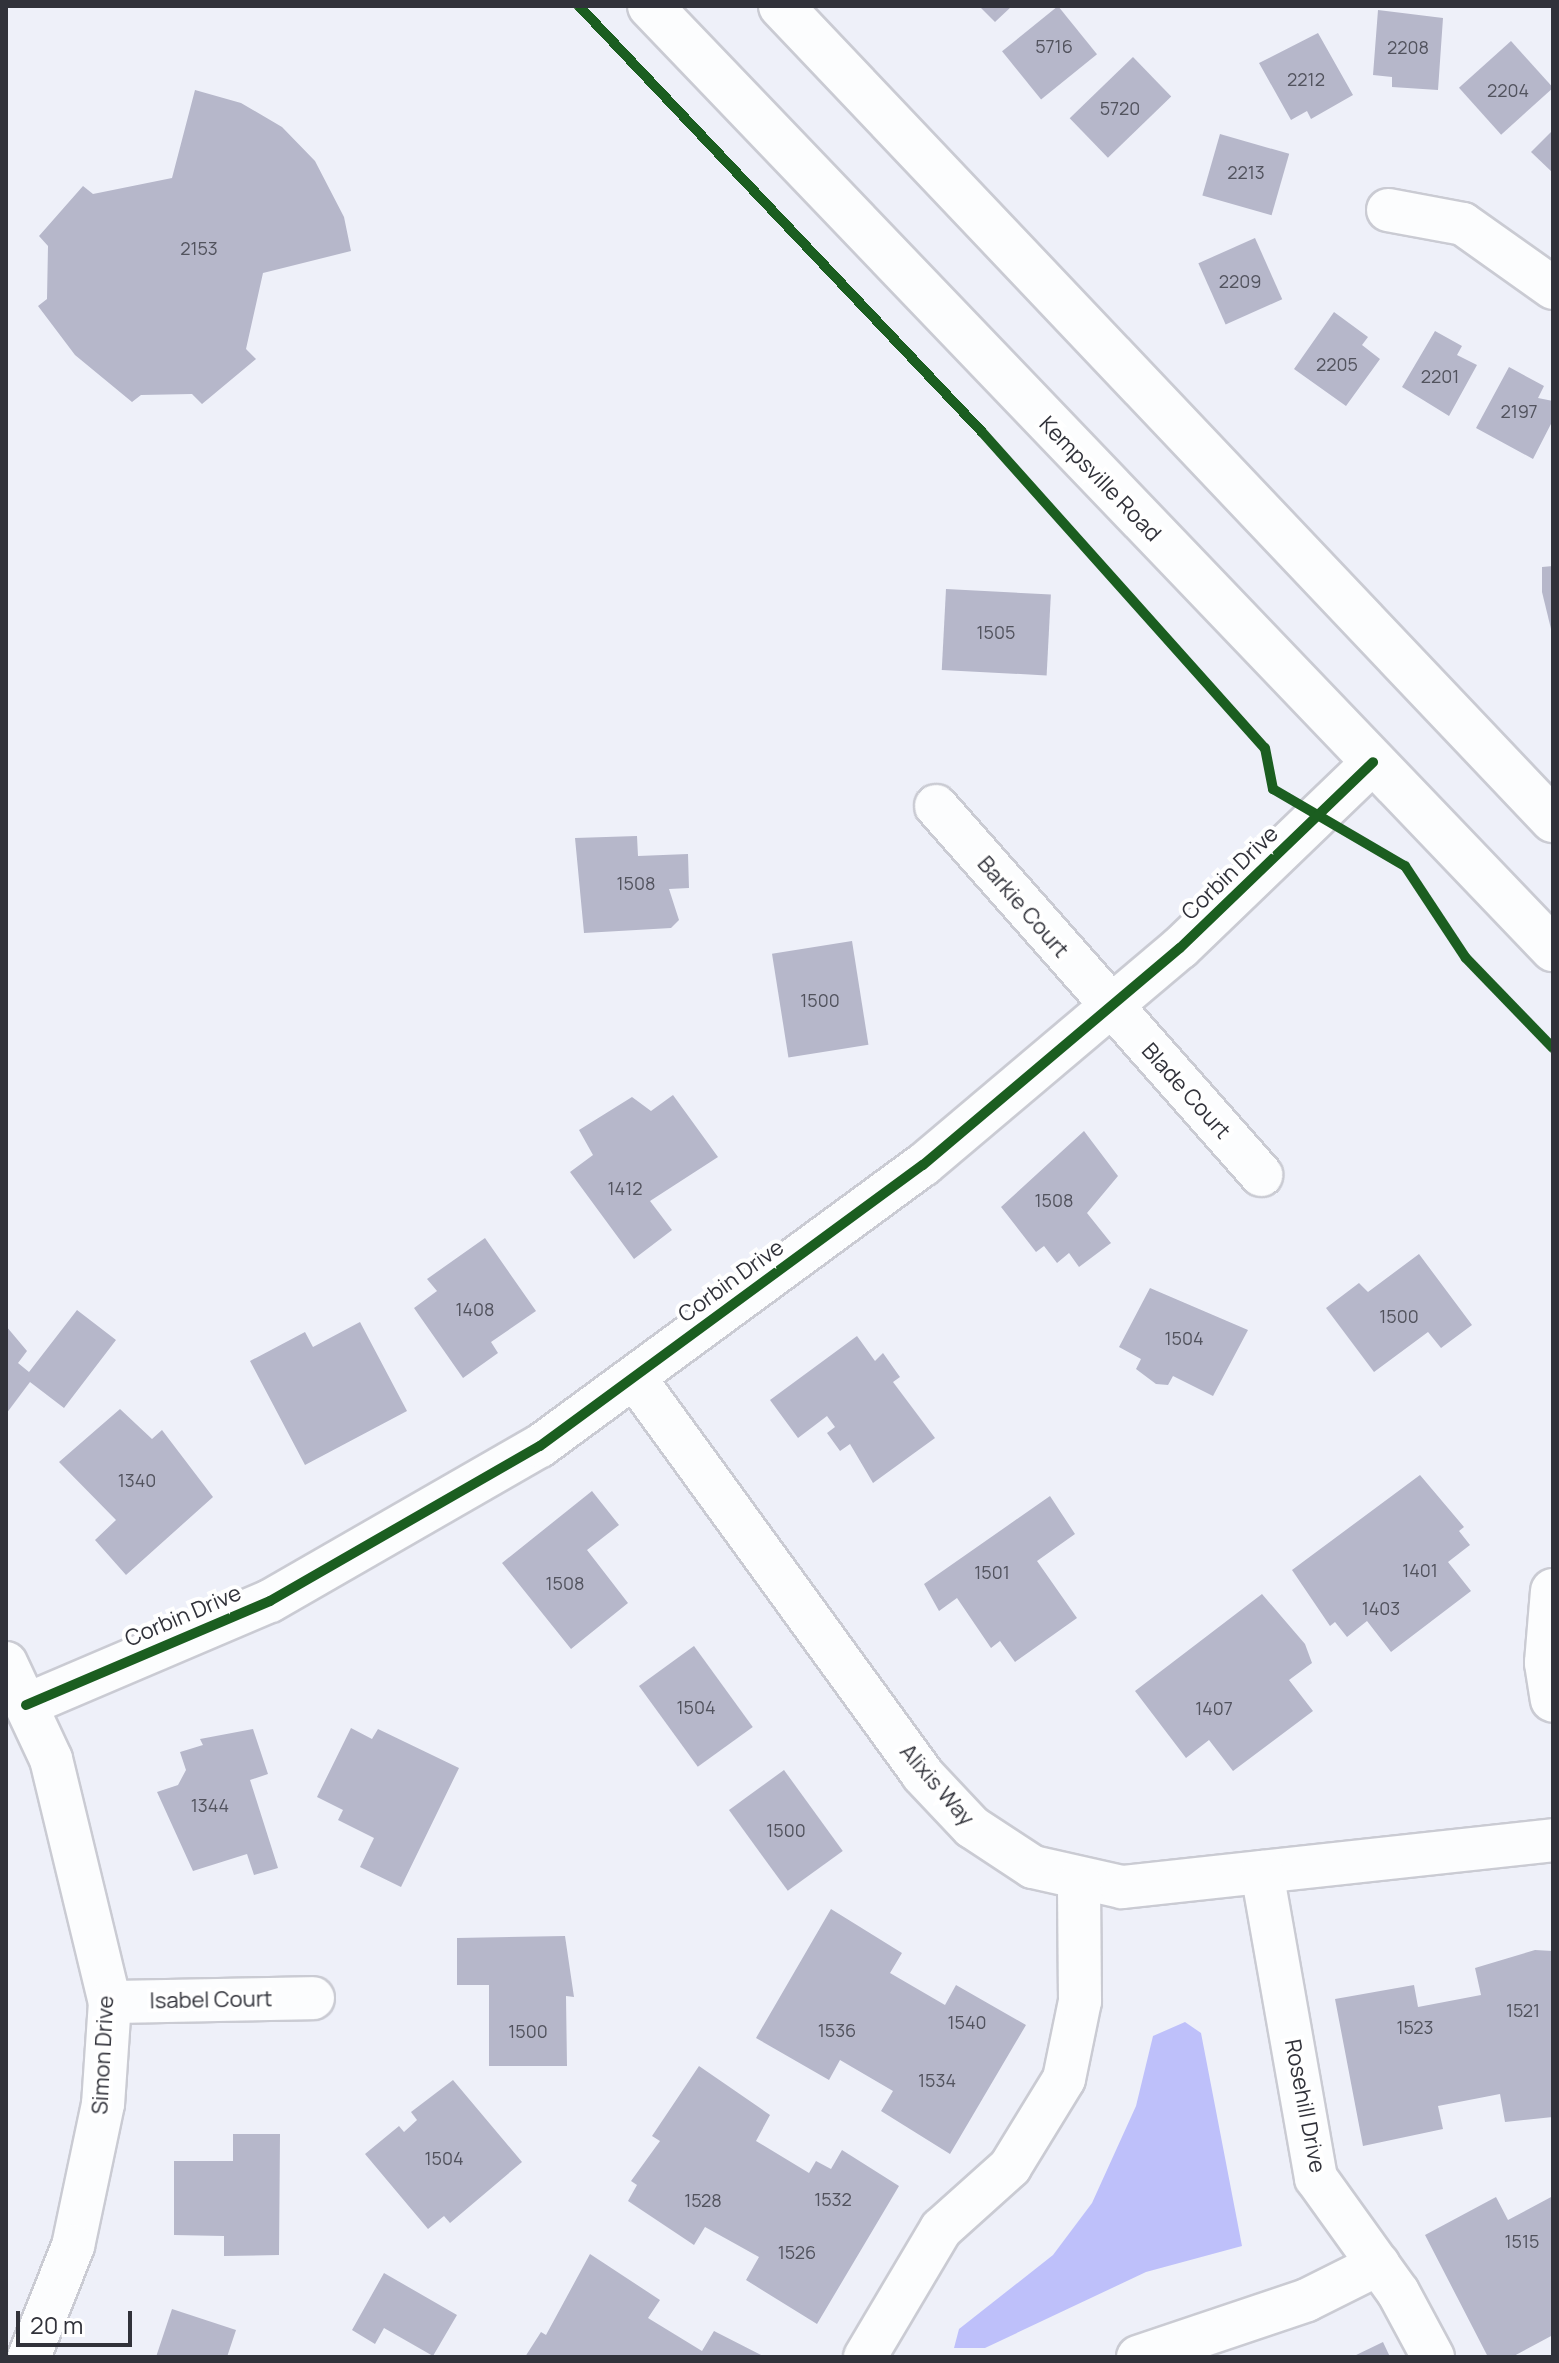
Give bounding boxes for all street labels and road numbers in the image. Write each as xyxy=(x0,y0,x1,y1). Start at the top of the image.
street label: Kempsville Road xyxy=(1034,411,1166,547)
street label: Corbin Drive xyxy=(1176,821,1284,925)
street label: Barkie Court xyxy=(972,851,1074,963)
street label: Blade Court xyxy=(1136,1038,1236,1144)
street label: Corbin Drive xyxy=(673,1234,789,1328)
street label: Corbin Drive xyxy=(121,1580,245,1652)
street label: Alixis Way xyxy=(894,1739,980,1831)
street label: Isabel Court xyxy=(149,1986,273,2014)
street label: Simon Drive xyxy=(87,1995,119,2115)
street label: Rosehill Drive xyxy=(1279,2037,1331,2175)

